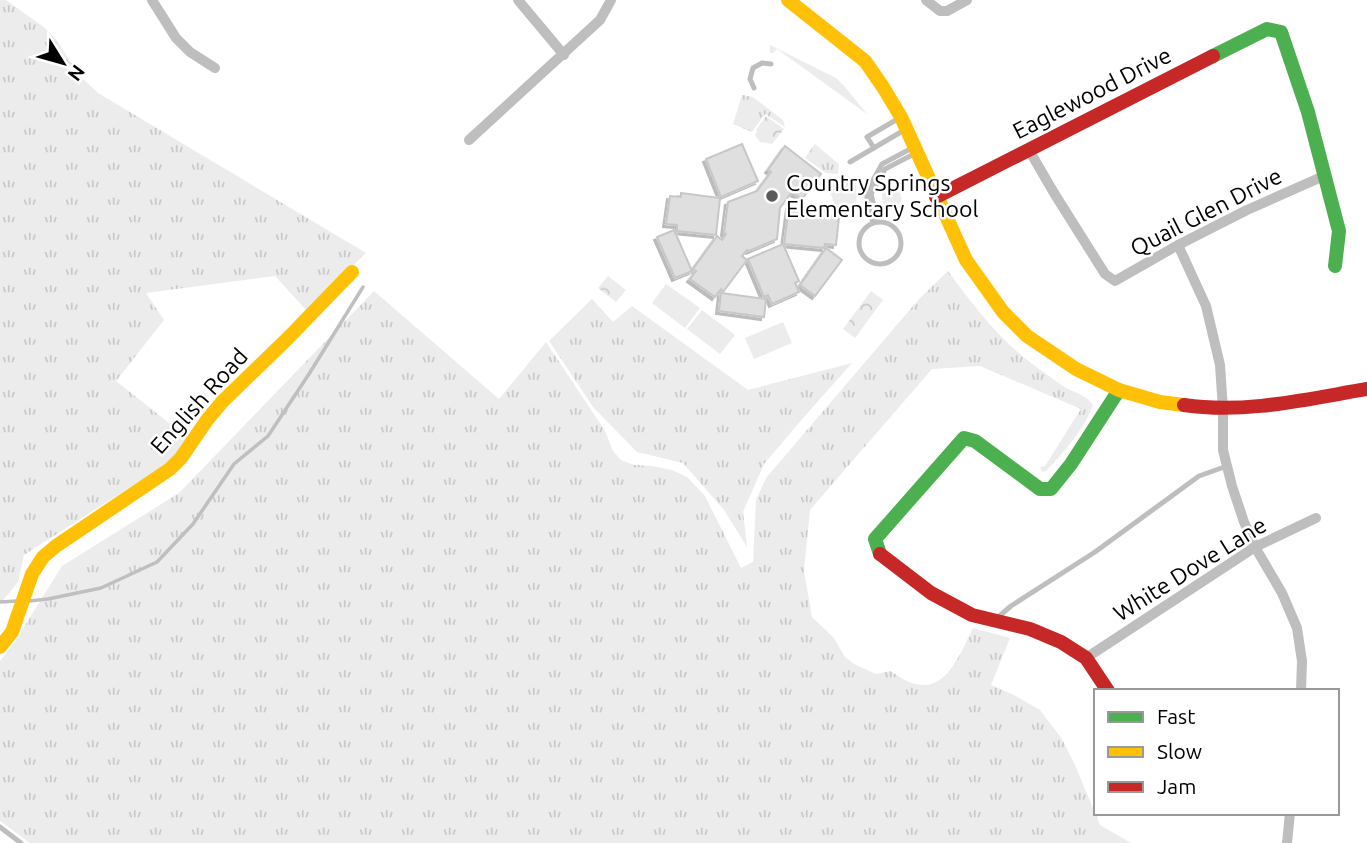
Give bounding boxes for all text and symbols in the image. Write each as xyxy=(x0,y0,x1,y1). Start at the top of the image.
north arrow xyxy=(28,28,98,98)
street label: Eaglewood Drive xyxy=(1008,42,1175,143)
text: N xyxy=(64,61,90,86)
street label: Quail Glen Drive xyxy=(1126,163,1286,260)
place label: Country Springs Elementary School xyxy=(786,170,979,221)
marker: Country Springs Elementary School xyxy=(764,188,780,204)
street label: English Road xyxy=(145,343,252,458)
street label: White Dove Lane xyxy=(1109,512,1271,626)
legend xyxy=(1094,689,1339,815)
text: Fast xyxy=(1157,704,1195,728)
text: Slow xyxy=(1157,739,1202,763)
text: Jam xyxy=(1157,774,1196,798)

